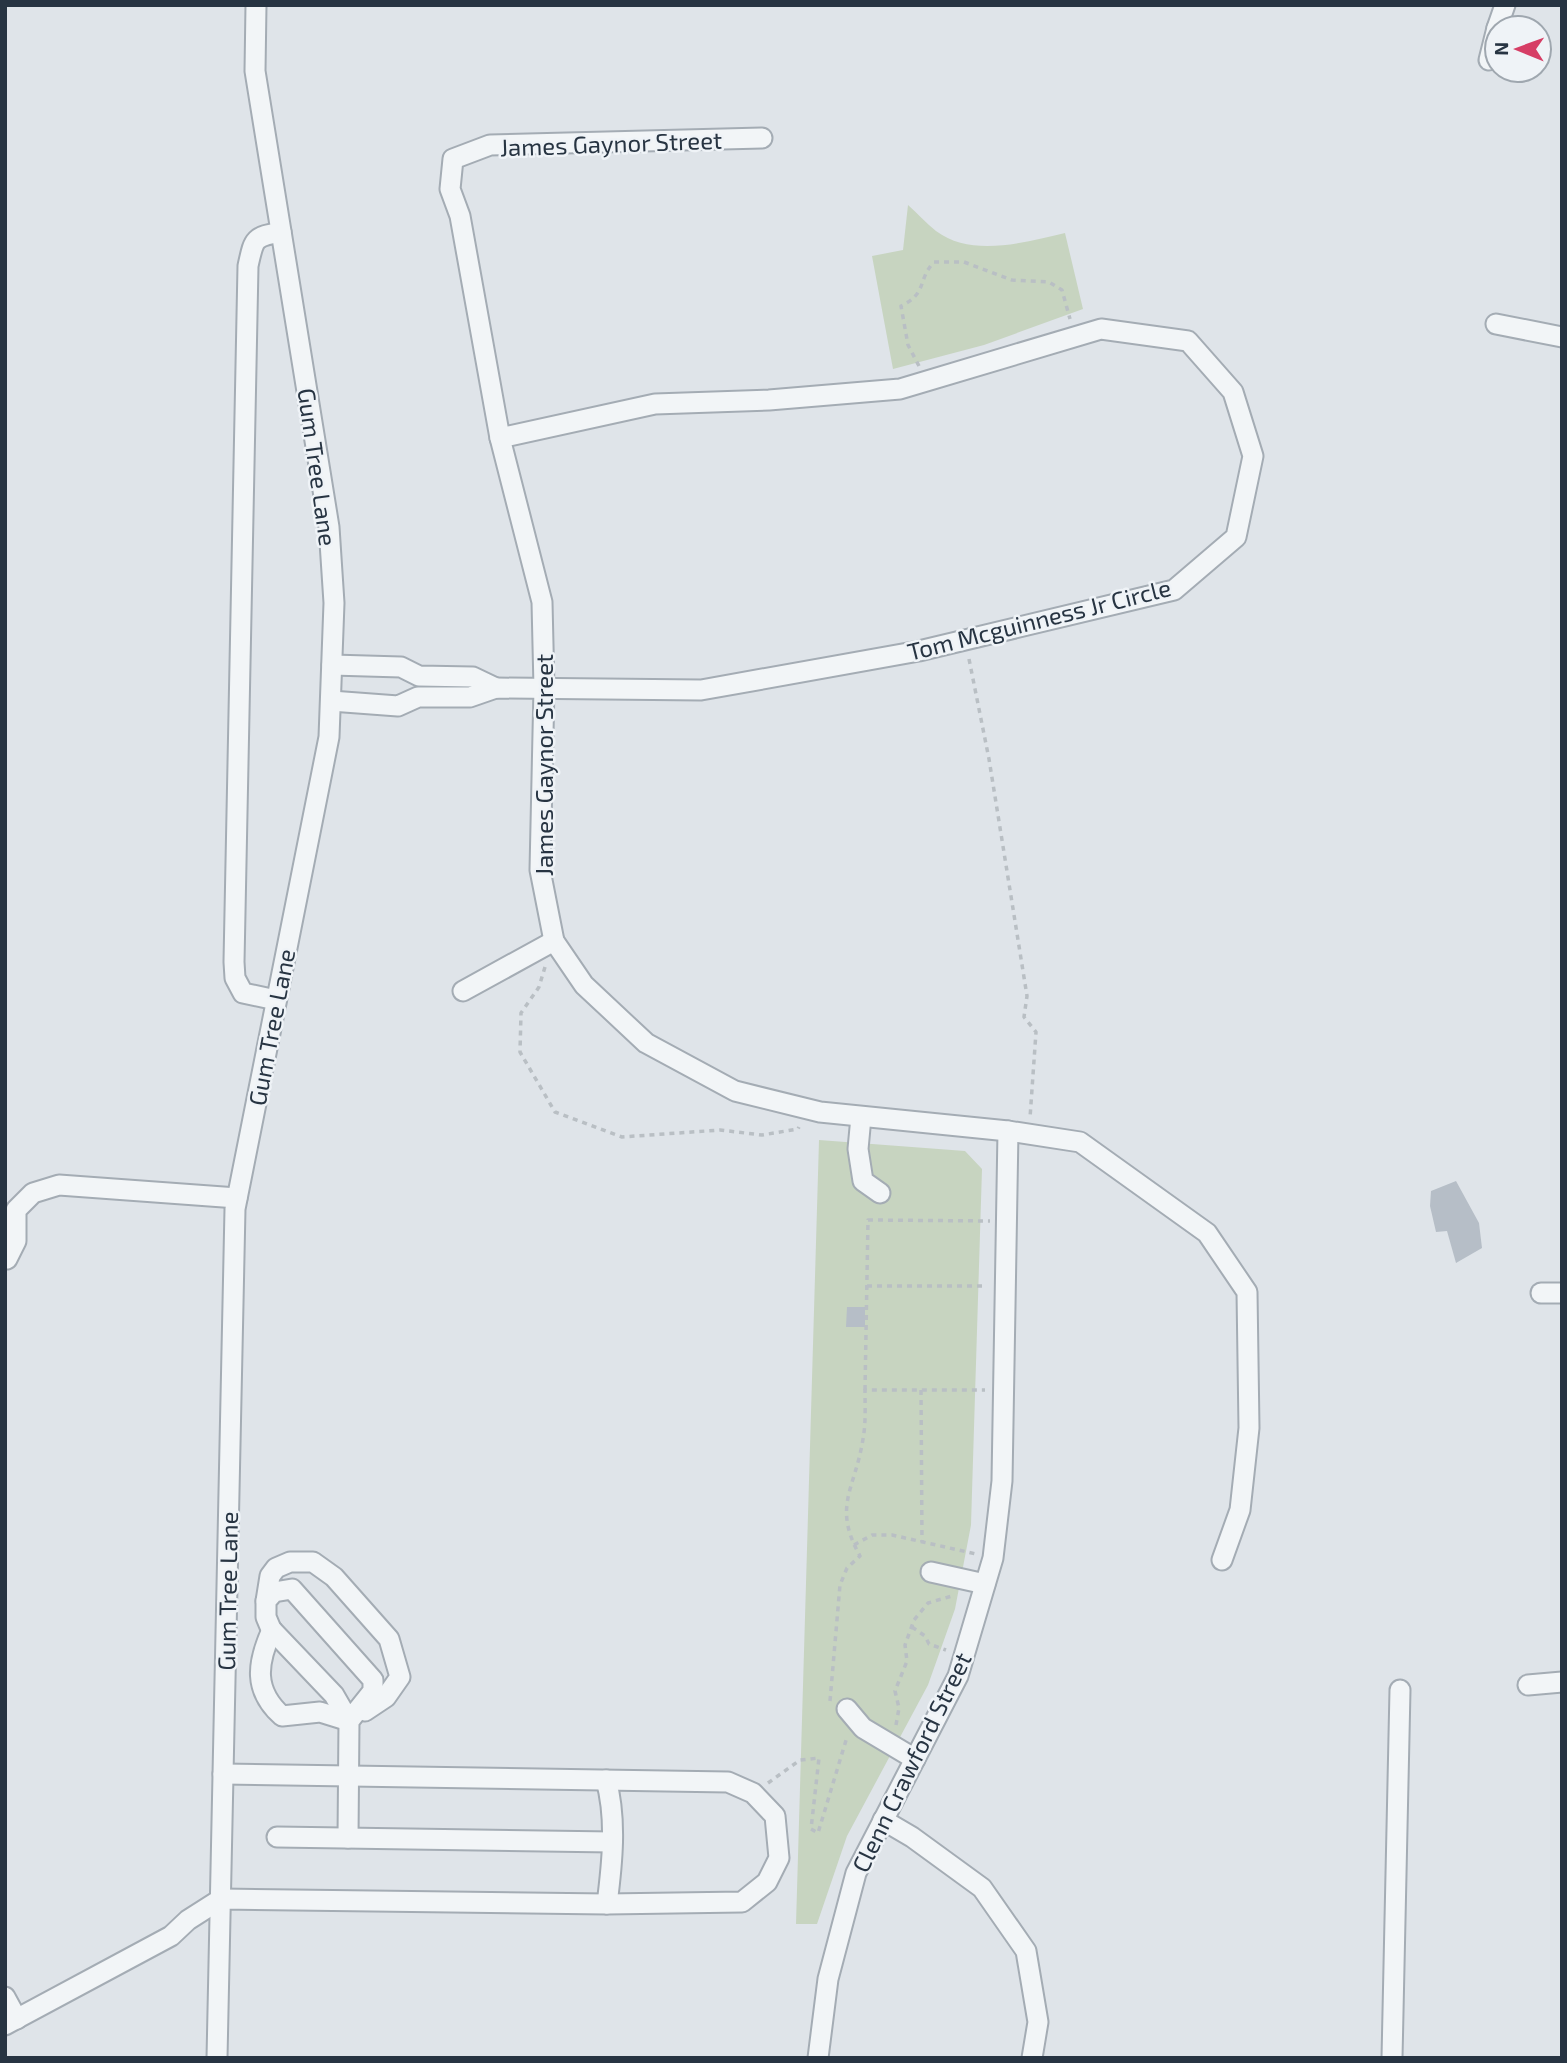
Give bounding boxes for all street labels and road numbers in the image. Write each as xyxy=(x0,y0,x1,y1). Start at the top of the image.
street label: James Gaynor Street xyxy=(499,125,723,161)
street label: Gum Tree Lane xyxy=(293,386,343,548)
street label: Tom Mcguinness Jr Circle xyxy=(904,572,1174,666)
street label: James Gaynor Street xyxy=(529,654,558,876)
street label: Gum Tree Lane xyxy=(242,946,300,1108)
street label: Gum Tree Lane xyxy=(211,1511,243,1671)
street label: Clenn Crawford Street xyxy=(845,1647,977,1877)

